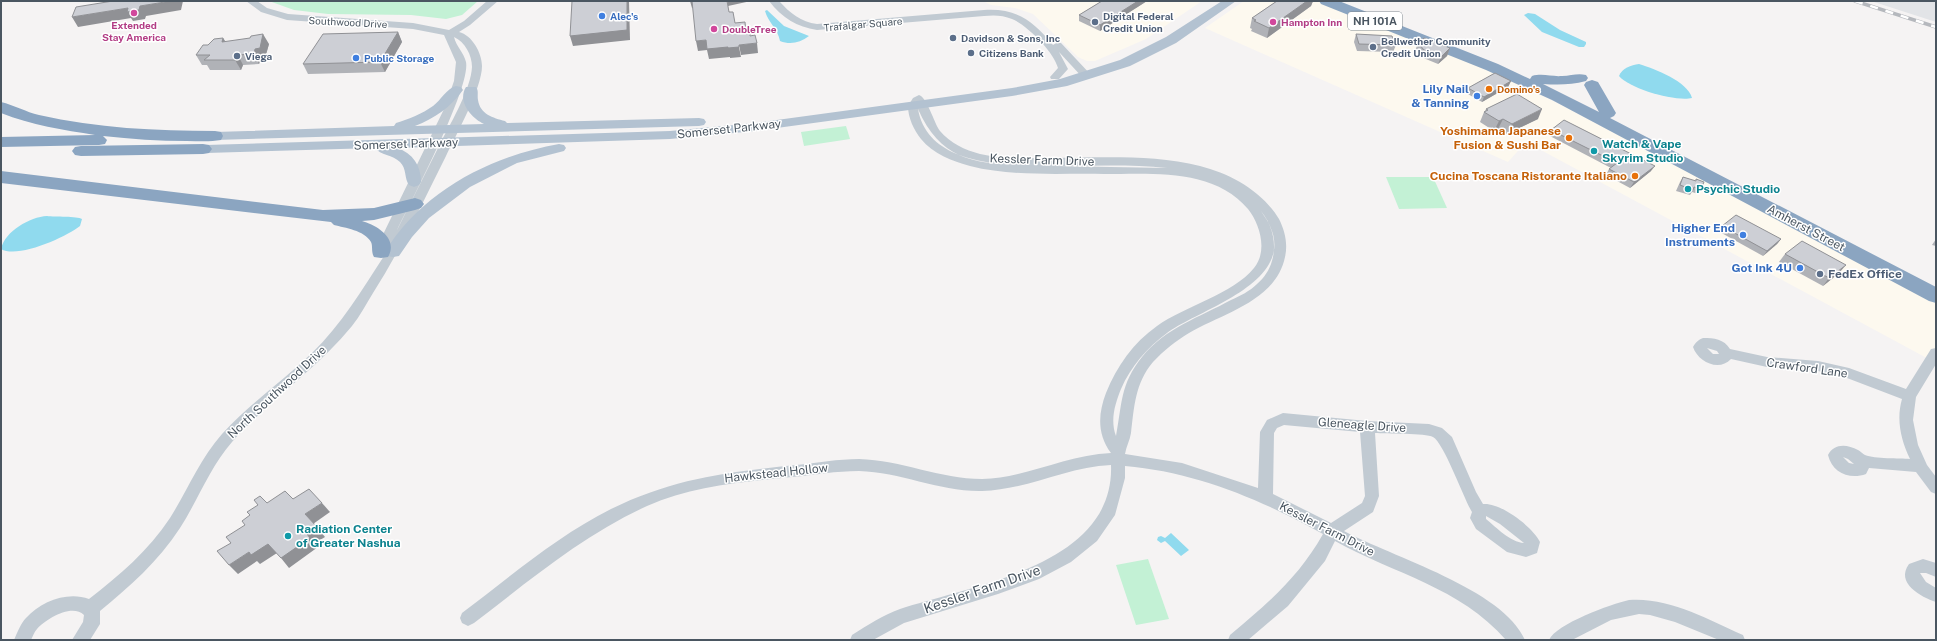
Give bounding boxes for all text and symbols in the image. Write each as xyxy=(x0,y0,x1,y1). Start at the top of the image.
marker: Extended Stay America xyxy=(129,8,139,18)
place label: Alec's xyxy=(610,10,638,22)
place label: Digital Federal Credit Union xyxy=(1103,10,1174,34)
marker: Alec's xyxy=(597,11,607,21)
road number: NH 101A xyxy=(1348,12,1402,30)
street label: Southwood Drive xyxy=(308,14,388,30)
street label: Trafalgar Square xyxy=(823,15,903,33)
place label: Hampton Inn xyxy=(1281,16,1342,28)
marker: Digital Federal Credit Union xyxy=(1090,17,1100,27)
marker: Hampton Inn xyxy=(1268,17,1278,27)
place label: Extended Stay America xyxy=(102,19,166,43)
place label: DoubleTree xyxy=(722,23,777,35)
marker: DoubleTree xyxy=(709,24,719,34)
place label: Davidson & Sons, Inc xyxy=(961,32,1061,44)
marker: Davidson & Sons, Inc xyxy=(948,33,958,43)
place label: Bellwether Community Credit Union xyxy=(1381,35,1491,59)
marker: Bellwether Community Credit Union xyxy=(1368,42,1378,52)
place label: Citizens Bank xyxy=(979,47,1044,59)
marker: Citizens Bank xyxy=(966,48,976,58)
place label: Viega xyxy=(245,50,273,62)
marker: Viega xyxy=(232,51,242,61)
place label: Public Storage xyxy=(364,52,435,64)
marker: Public Storage xyxy=(351,53,361,63)
place label: Lily Nail & Tanning xyxy=(1411,82,1469,110)
place label: Domino's xyxy=(1497,83,1540,95)
marker: Domino's xyxy=(1484,84,1494,94)
marker: Lily Nail & Tanning xyxy=(1472,91,1482,101)
street label: Somerset Parkway xyxy=(676,117,782,141)
place label: Yoshimama Japanese Fusion & Sushi Bar xyxy=(1440,124,1561,152)
marker: Yoshimama Japanese Fusion & Sushi Bar xyxy=(1564,133,1574,143)
street label: Somerset Parkway xyxy=(353,135,459,153)
place label: Watch & Vape Skyrim Studio xyxy=(1602,137,1684,165)
marker: Watch & Vape Skyrim Studio xyxy=(1589,146,1599,156)
street label: Kessler Farm Drive xyxy=(989,151,1095,169)
place label: Cucina Toscana Ristorante Italiano xyxy=(1430,169,1627,183)
marker: Cucina Toscana Ristorante Italiano xyxy=(1630,171,1640,181)
place label: Psychic Studio xyxy=(1696,182,1780,196)
marker: Psychic Studio xyxy=(1683,184,1693,194)
street label: Amherst Street xyxy=(1765,202,1847,254)
place label: Higher End Instruments xyxy=(1665,221,1735,249)
marker: Higher End Instruments xyxy=(1738,230,1748,240)
place label: Got Ink 4U xyxy=(1731,261,1792,275)
marker: Got Ink 4U xyxy=(1795,263,1805,273)
place label: FedEx Office xyxy=(1828,267,1902,281)
marker: FedEx Office xyxy=(1815,269,1825,279)
street label: North Southwood Drive xyxy=(225,343,329,441)
street label: Crawford Lane xyxy=(1765,355,1849,381)
street label: Gleneagle Drive xyxy=(1317,415,1407,435)
street label: Hawkstead Hollow xyxy=(723,461,829,485)
street label: Kessler Farm Drive xyxy=(1277,499,1377,559)
place label: Radiation Center of Greater Nashua xyxy=(296,522,401,550)
marker: Radiation Center of Greater Nashua xyxy=(283,531,293,541)
street label: Kessler Farm Drive xyxy=(922,562,1042,616)

